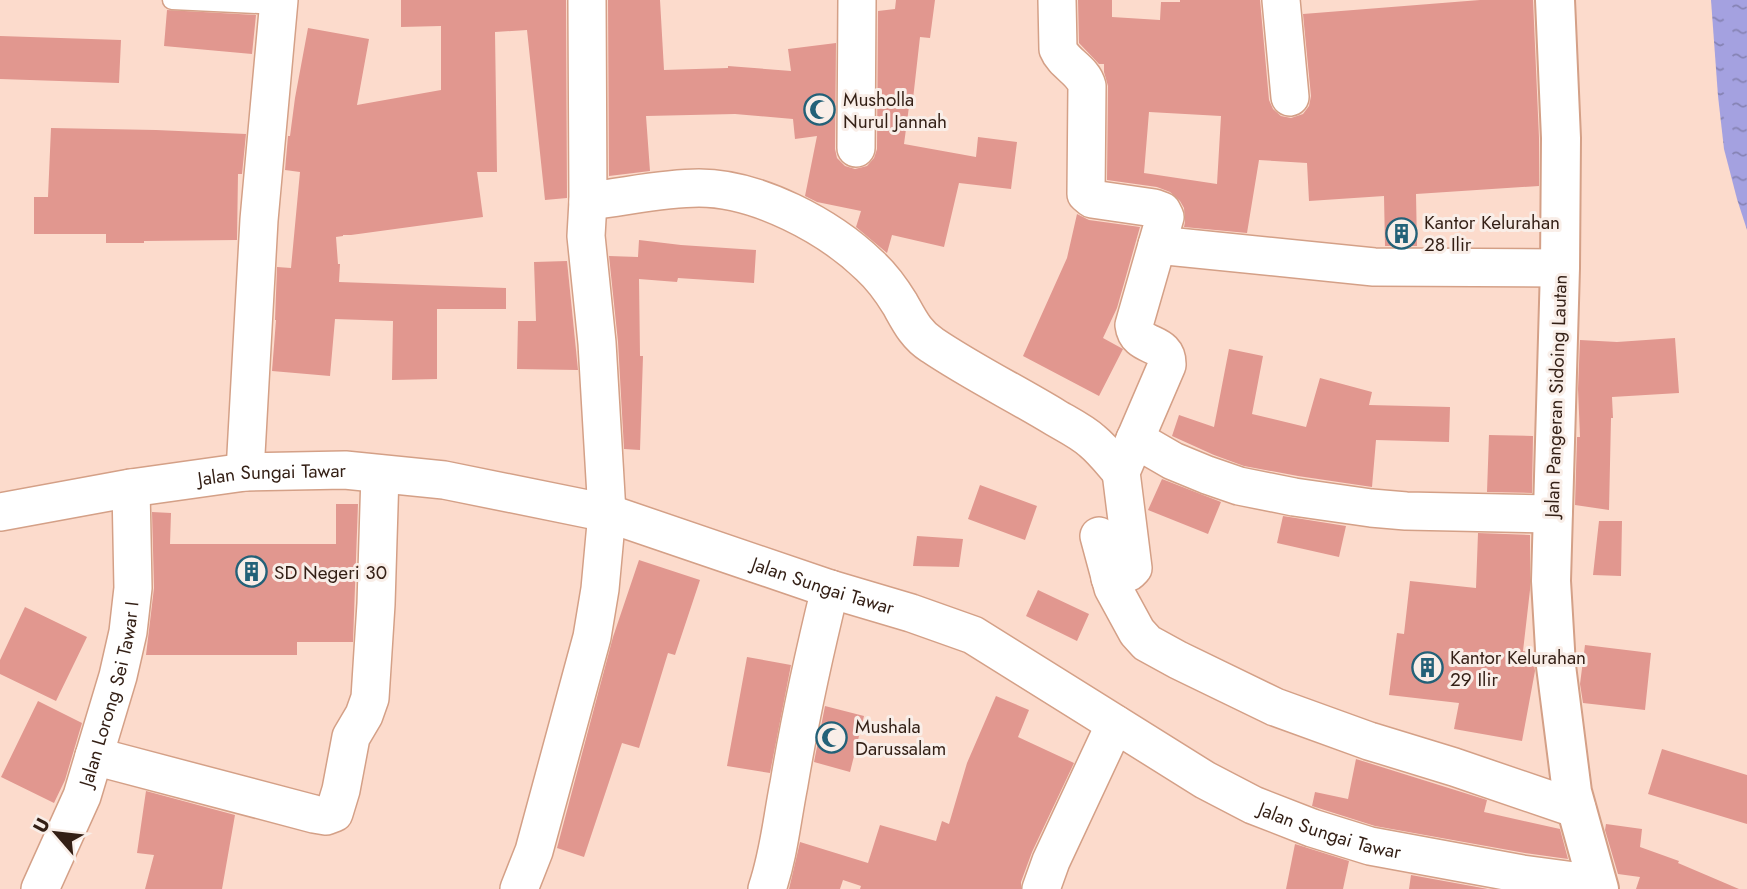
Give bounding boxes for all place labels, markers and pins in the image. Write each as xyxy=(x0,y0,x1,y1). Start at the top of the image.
place label: Musholla Nurul Jannah xyxy=(843,86,947,135)
mosque icon: Musholla Nurul Jannah xyxy=(803,93,837,127)
place label: Kantor Kelurahan 28 Ilir xyxy=(1424,209,1560,258)
building icon: Kantor Kelurahan 28 Ilir xyxy=(1384,216,1418,250)
building icon: SD Negeri 30 xyxy=(234,555,268,589)
place label: SD Negeri 30 xyxy=(274,559,387,586)
place label: Kantor Kelurahan 29 Ilir xyxy=(1450,644,1586,693)
building icon: Kantor Kelurahan 29 Ilir xyxy=(1410,651,1444,685)
place label: Mushala Darussalam xyxy=(855,713,946,762)
mosque icon: Mushala Darussalam xyxy=(815,720,849,754)

